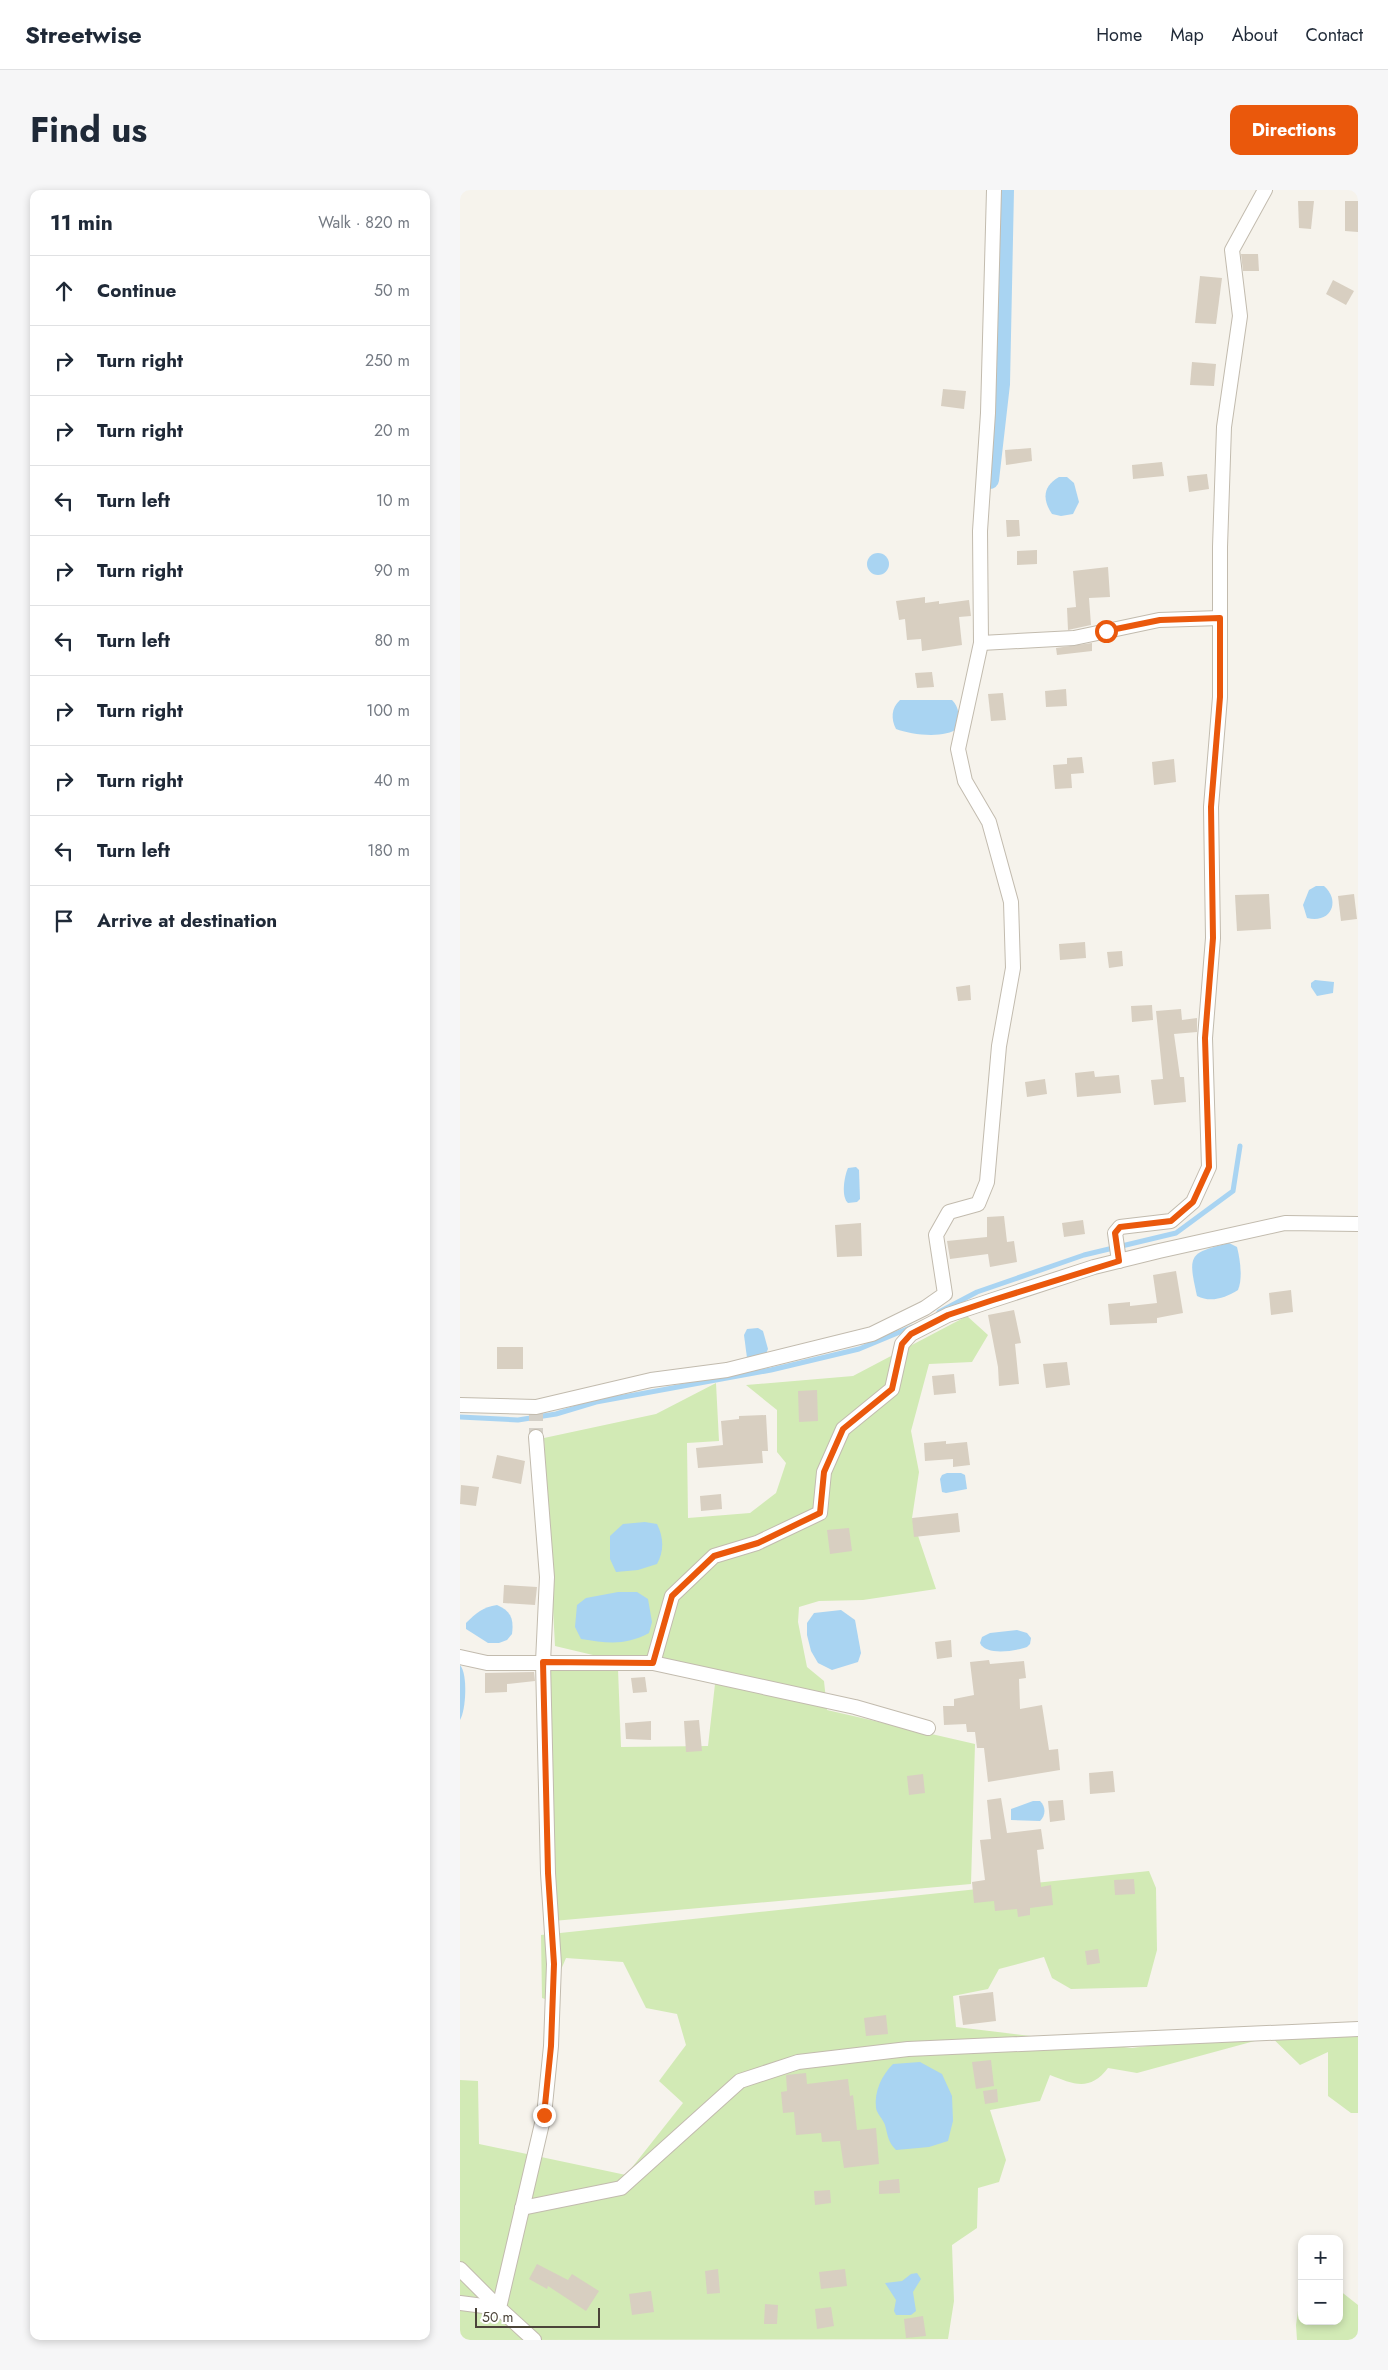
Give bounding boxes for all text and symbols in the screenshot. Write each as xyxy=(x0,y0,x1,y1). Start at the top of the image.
text: Streetwise xyxy=(25,17,142,52)
text: Home xyxy=(1096,22,1142,48)
text: Map xyxy=(1170,22,1204,48)
text: About xyxy=(1232,22,1277,48)
text: Contact xyxy=(1305,22,1363,48)
text: Find us xyxy=(30,105,147,155)
button: Directions xyxy=(1230,105,1358,155)
text: 11 min xyxy=(50,208,113,238)
text: Walk · 820 m xyxy=(318,211,410,234)
icon: ahead xyxy=(50,277,78,305)
text: Continue xyxy=(97,277,176,304)
text: 50 m xyxy=(374,279,410,302)
icon: right xyxy=(50,347,78,375)
text: Turn right xyxy=(97,347,183,374)
text: 250 m xyxy=(365,349,410,372)
icon: right xyxy=(50,417,78,445)
text: Turn right xyxy=(97,417,183,444)
text: 20 m xyxy=(374,419,410,442)
icon: left xyxy=(50,487,78,515)
text: Turn left xyxy=(97,487,170,514)
text: 10 m xyxy=(376,489,410,512)
icon: right xyxy=(50,557,78,585)
text: Turn right xyxy=(97,557,183,584)
text: 90 m xyxy=(374,559,410,582)
route start xyxy=(1095,620,1118,643)
icon: left xyxy=(50,627,78,655)
text: Turn left xyxy=(97,627,170,654)
text: 80 m xyxy=(374,629,410,652)
icon: right xyxy=(50,697,78,725)
text: Turn right xyxy=(97,697,183,724)
text: 100 m xyxy=(366,699,410,722)
icon: right xyxy=(50,767,78,795)
text: Turn right xyxy=(97,767,183,794)
text: 40 m xyxy=(374,769,410,792)
icon: left xyxy=(50,837,78,865)
text: Turn left xyxy=(97,837,170,864)
text: 180 m xyxy=(367,839,410,862)
icon: arrive xyxy=(50,907,78,935)
text: Arrive at destination xyxy=(97,907,277,934)
route end xyxy=(533,2104,556,2127)
map controls xyxy=(1298,2235,1343,2325)
button: + xyxy=(1298,2235,1343,2280)
button: − xyxy=(1298,2280,1343,2325)
scale bar xyxy=(475,2305,600,2328)
text: 50 m xyxy=(482,2307,513,2327)

